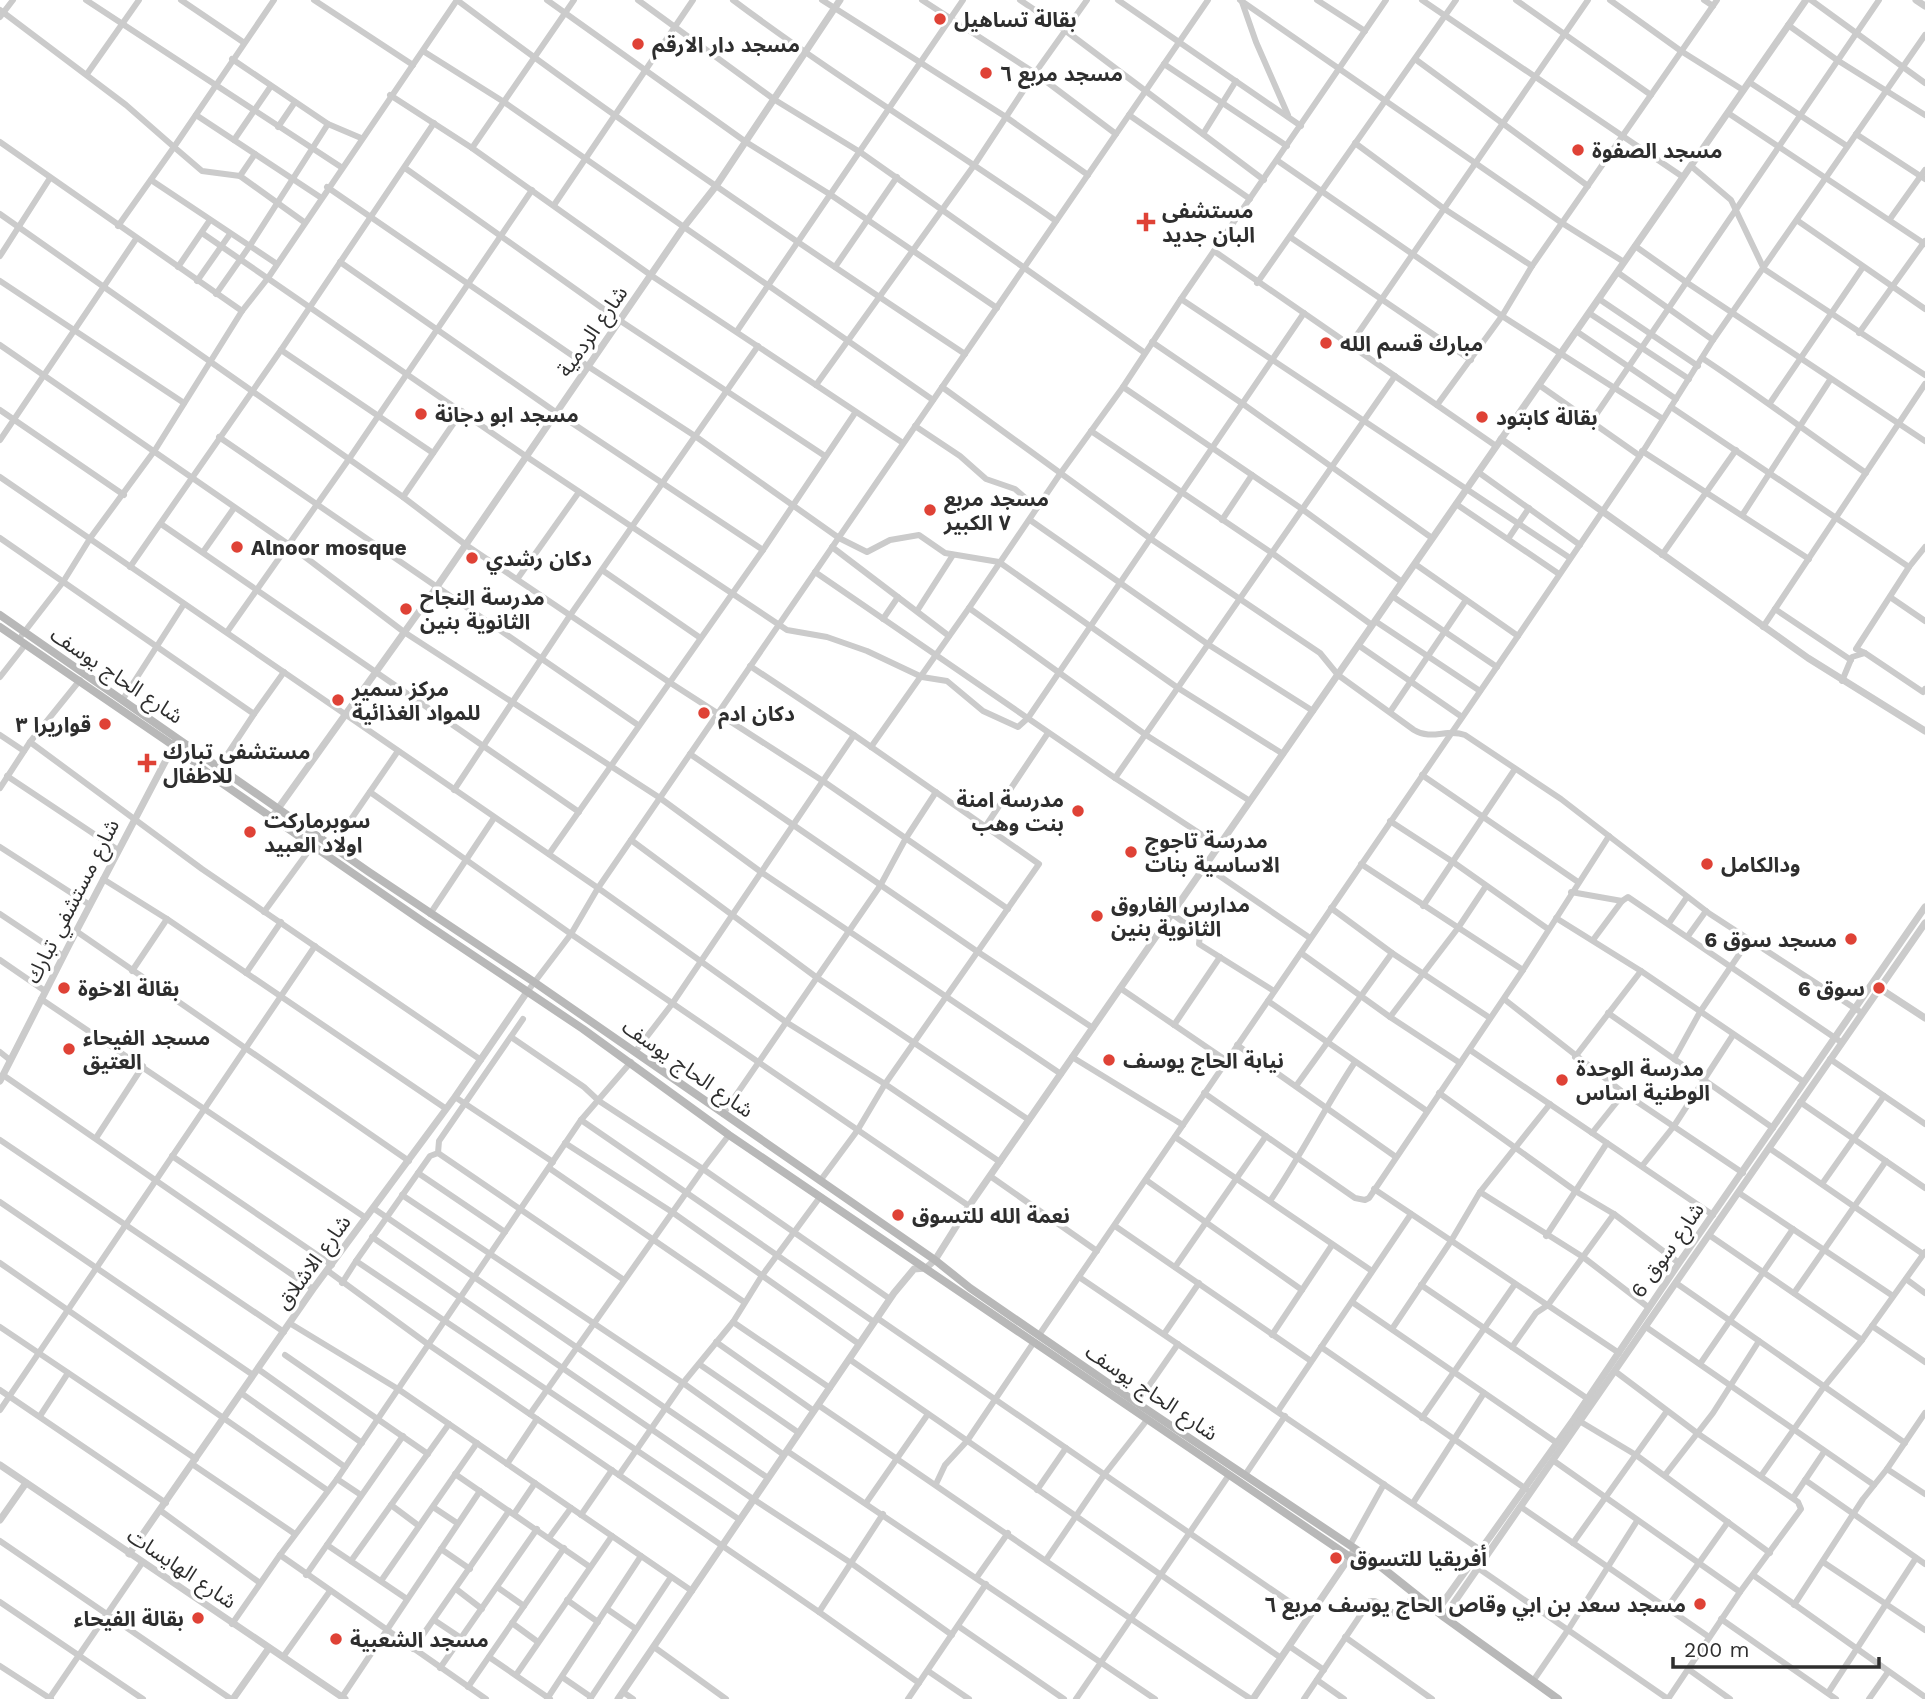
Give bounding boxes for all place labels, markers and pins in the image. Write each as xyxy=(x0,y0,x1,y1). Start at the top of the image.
place label: بقالة تساهيل xyxy=(954,7,1077,32)
marker: بقالة تساهيل xyxy=(932,11,948,27)
place label: مسجد دار الارقم xyxy=(652,32,800,60)
marker: مسجد دار الارقم xyxy=(630,36,646,52)
place label: مسجد مربع ٦ xyxy=(1000,61,1123,89)
marker: مسجد مربع ٦ xyxy=(978,65,994,81)
place label: مسجد الصفوة xyxy=(1592,138,1722,163)
marker: مسجد الصفوة xyxy=(1570,142,1586,158)
place label: مستشفى البان جديد xyxy=(1162,198,1255,247)
marker: مستشفى البان جديد xyxy=(1136,212,1156,232)
place label: مبارك قسم الله xyxy=(1340,331,1483,359)
marker: مبارك قسم الله xyxy=(1318,335,1334,351)
place label: مسجد ابو دجانة xyxy=(435,402,579,427)
place label: بقالة كابتود xyxy=(1496,405,1598,430)
marker: مسجد ابو دجانة xyxy=(413,406,429,422)
marker: بقالة كابتود xyxy=(1474,409,1490,425)
place label: مسجد مربع ٧ الكبير xyxy=(943,486,1049,535)
marker: مسجد مربع ٧ الكبير xyxy=(922,502,938,518)
place label: Alnoor mosque xyxy=(251,535,407,560)
marker: Alnoor mosque xyxy=(229,539,245,555)
place label: دكان رشدي xyxy=(486,546,592,575)
marker: دكان رشدي xyxy=(464,550,480,566)
place label: مدرسة النجاح الثانوية بنين xyxy=(420,585,545,634)
marker: مدرسة النجاح الثانوية بنين xyxy=(398,601,414,617)
place label: مركز سمير للمواد الغذائية xyxy=(351,676,480,725)
marker: مركز سمير للمواد الغذائية xyxy=(330,692,346,708)
place label: دكان ادم xyxy=(718,701,795,730)
marker: دكان ادم xyxy=(696,705,712,721)
place label: قواريرا ٣ xyxy=(15,712,91,737)
marker: قواريرا ٣ xyxy=(97,716,113,732)
place label: مستشفى تبارك للاطفال xyxy=(163,739,310,788)
marker: مستشفى تبارك للاطفال xyxy=(137,753,157,773)
place label: مدرسة امنة بنت وهب xyxy=(957,787,1064,836)
marker: مدرسة امنة بنت وهب xyxy=(1070,803,1086,819)
place label: سوبرماركت اولاد العبيد xyxy=(264,808,370,857)
marker: سوبرماركت اولاد العبيد xyxy=(242,824,258,840)
place label: مدرسة تاجوج الاساسية بنات xyxy=(1145,828,1280,877)
marker: مدرسة تاجوج الاساسية بنات xyxy=(1123,844,1139,860)
place label: ودالكامل xyxy=(1721,852,1800,877)
marker: ودالكامل xyxy=(1699,856,1715,872)
place label: مدارس الفاروق الثانوية بنين xyxy=(1111,892,1250,941)
marker: مدارس الفاروق الثانوية بنين xyxy=(1089,908,1105,924)
place label: مسجد سوق 6 xyxy=(1704,927,1837,952)
marker: مسجد سوق 6 xyxy=(1843,931,1859,947)
place label: بقالة الاخوة xyxy=(78,976,179,1001)
place label: سوق 6 xyxy=(1798,976,1865,1001)
marker: بقالة الاخوة xyxy=(56,980,72,996)
marker: سوق 6 xyxy=(1871,980,1887,996)
place label: مسجد الفيحاء العتيق xyxy=(83,1025,210,1075)
marker: مسجد الفيحاء العتيق xyxy=(61,1041,77,1057)
place label: نيابة الحاج يوسف xyxy=(1123,1048,1284,1076)
marker: نيابة الحاج يوسف xyxy=(1101,1052,1117,1068)
place label: مدرسة الوحدة الوطنية اساس xyxy=(1576,1056,1710,1105)
marker: مدرسة الوحدة الوطنية اساس xyxy=(1554,1072,1570,1088)
place label: نعمة الله للتسوق xyxy=(912,1203,1070,1228)
marker: نعمة الله للتسوق xyxy=(890,1207,906,1223)
place label: أفريقيا للتسوق xyxy=(1350,1544,1487,1571)
marker: أفريقيا للتسوق xyxy=(1328,1550,1344,1566)
place label: مسجد سعد بن ابي وقاص الحاج يوسف مربع ٦ xyxy=(1264,1592,1686,1621)
marker: مسجد سعد بن ابي وقاص الحاج يوسف مربع ٦ xyxy=(1692,1596,1708,1612)
place label: بقالة الفيحاء xyxy=(74,1606,184,1631)
marker: بقالة الفيحاء xyxy=(190,1610,206,1626)
place label: مسجد الشعبية xyxy=(350,1627,489,1652)
marker: مسجد الشعبية xyxy=(328,1631,344,1647)

